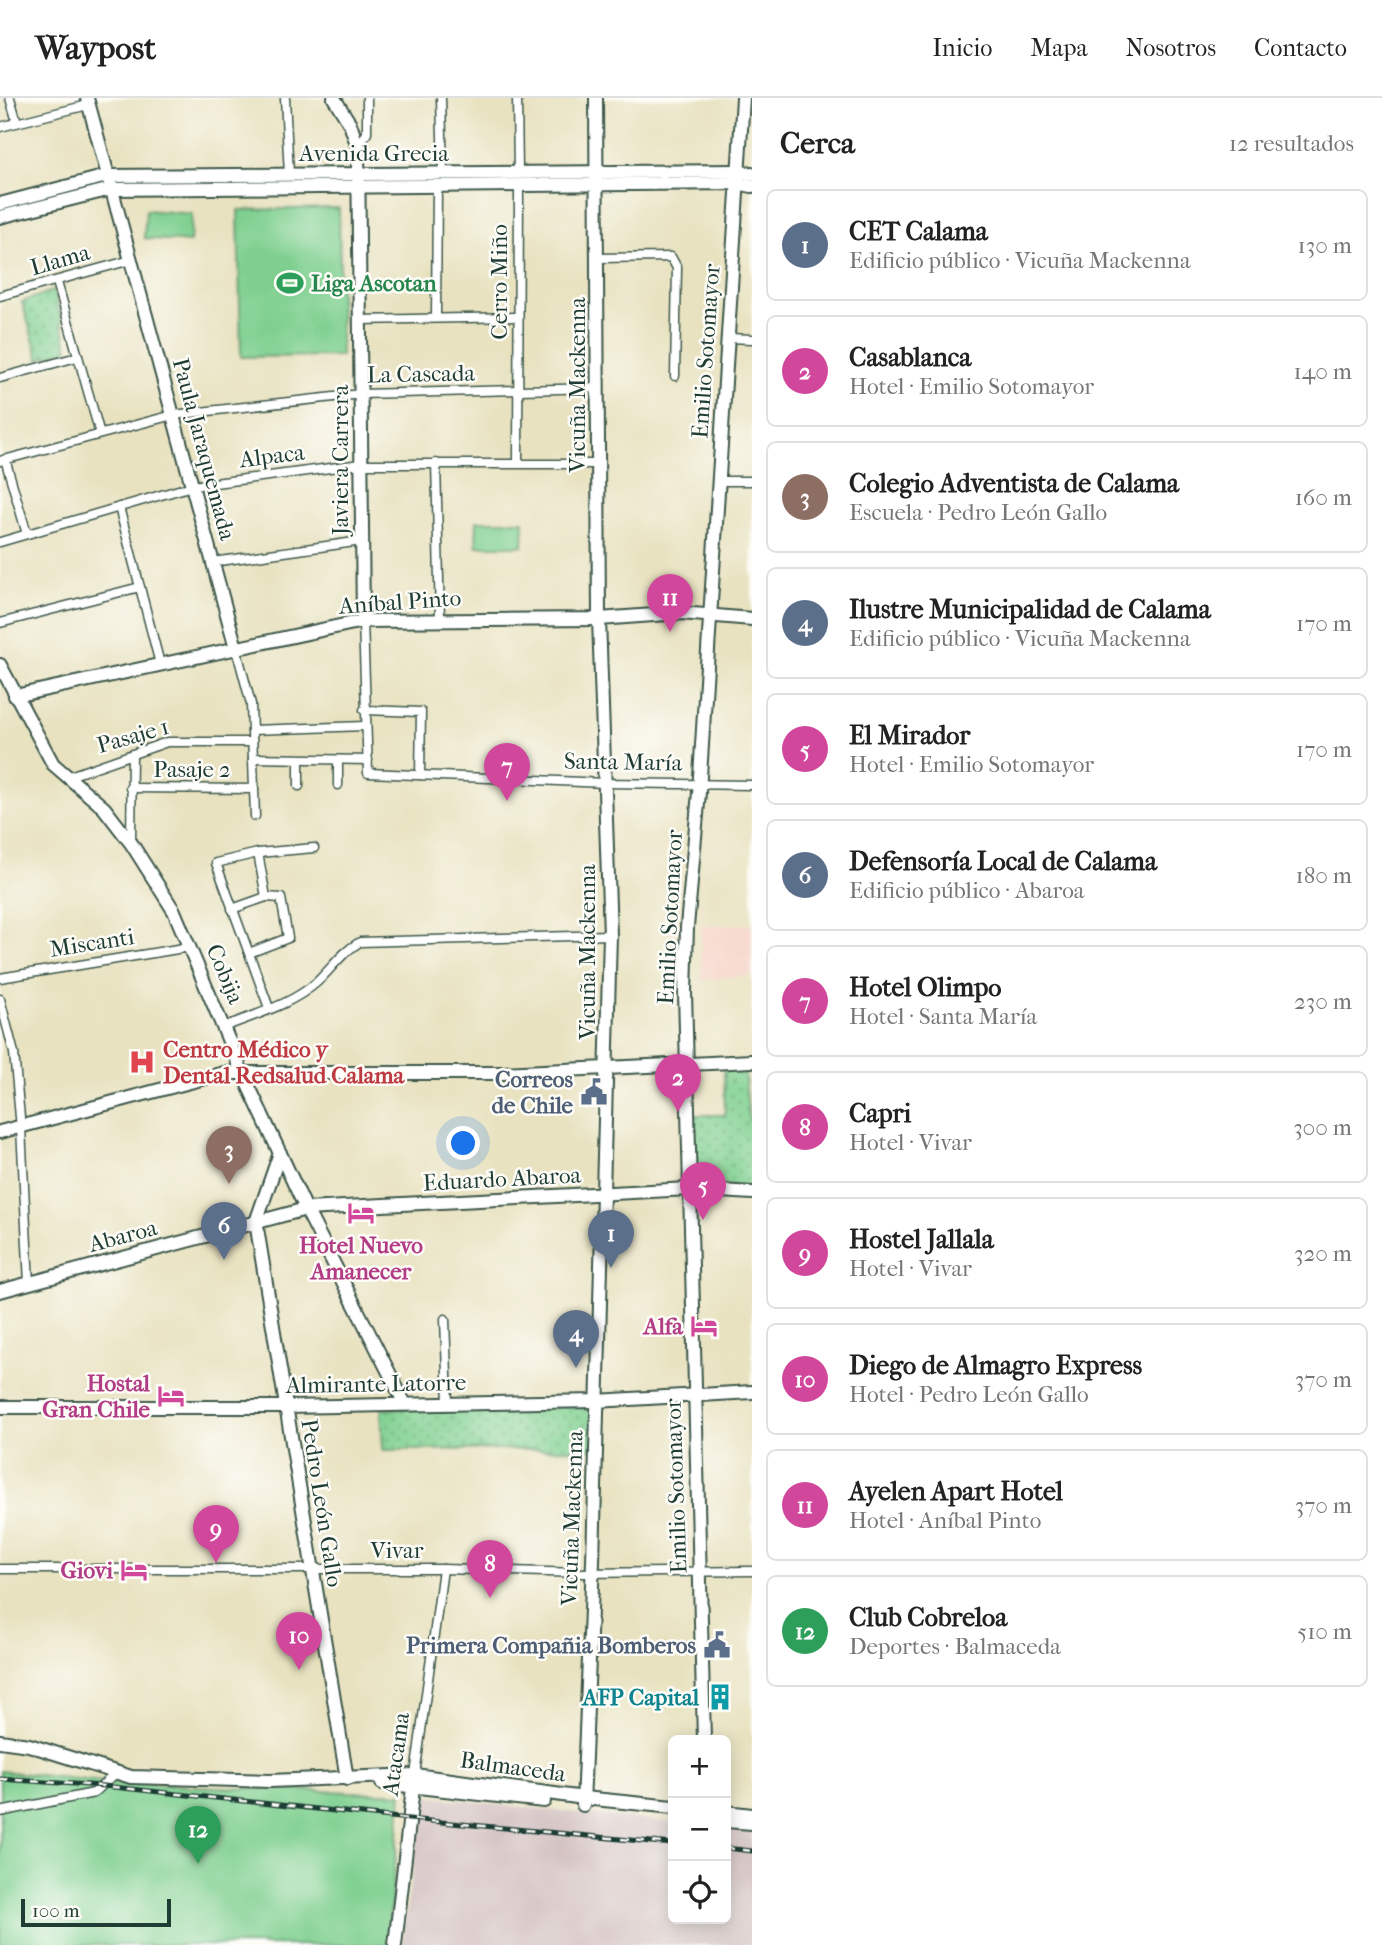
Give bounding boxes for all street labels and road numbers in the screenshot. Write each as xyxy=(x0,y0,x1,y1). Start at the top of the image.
street label: Avenida Grecia xyxy=(298,140,449,167)
street label: Cerro Miño xyxy=(486,224,513,340)
street label: Llama xyxy=(27,239,93,281)
street label: Emilio Sotomayor xyxy=(686,262,726,439)
street label: Vicuña Mackenna xyxy=(564,297,591,474)
street label: Paula Jaraquemada xyxy=(167,355,241,543)
street label: La Cascada xyxy=(367,360,476,388)
street label: Javiera Carrera xyxy=(327,384,354,537)
street label: Alpaca xyxy=(237,439,306,473)
street label: Aníbal Pinto xyxy=(337,584,462,620)
street label: Pasaje 1 xyxy=(94,713,172,759)
street label: Santa María xyxy=(564,747,683,777)
street label: Pasaje 2 xyxy=(153,756,231,783)
street label: Emilio Sotomayor xyxy=(652,829,688,1005)
street label: Vicuña Mackenna xyxy=(574,864,601,1041)
street label: Miscanti xyxy=(48,923,136,963)
street label: Cobija xyxy=(200,940,250,1008)
street label: Eduardo Abaroa xyxy=(422,1161,582,1197)
street label: Abaroa xyxy=(85,1214,160,1258)
street label: Almirante Latorre xyxy=(285,1369,466,1399)
street label: Emilio Sotomayor xyxy=(659,1398,693,1574)
street label: Pedro León Gallo xyxy=(295,1417,349,1589)
street label: Vicuña Mackenna xyxy=(555,1429,589,1607)
street label: Vivar xyxy=(369,1537,424,1564)
street label: Atacama xyxy=(377,1710,415,1799)
street label: Balmaceda xyxy=(458,1746,568,1788)

